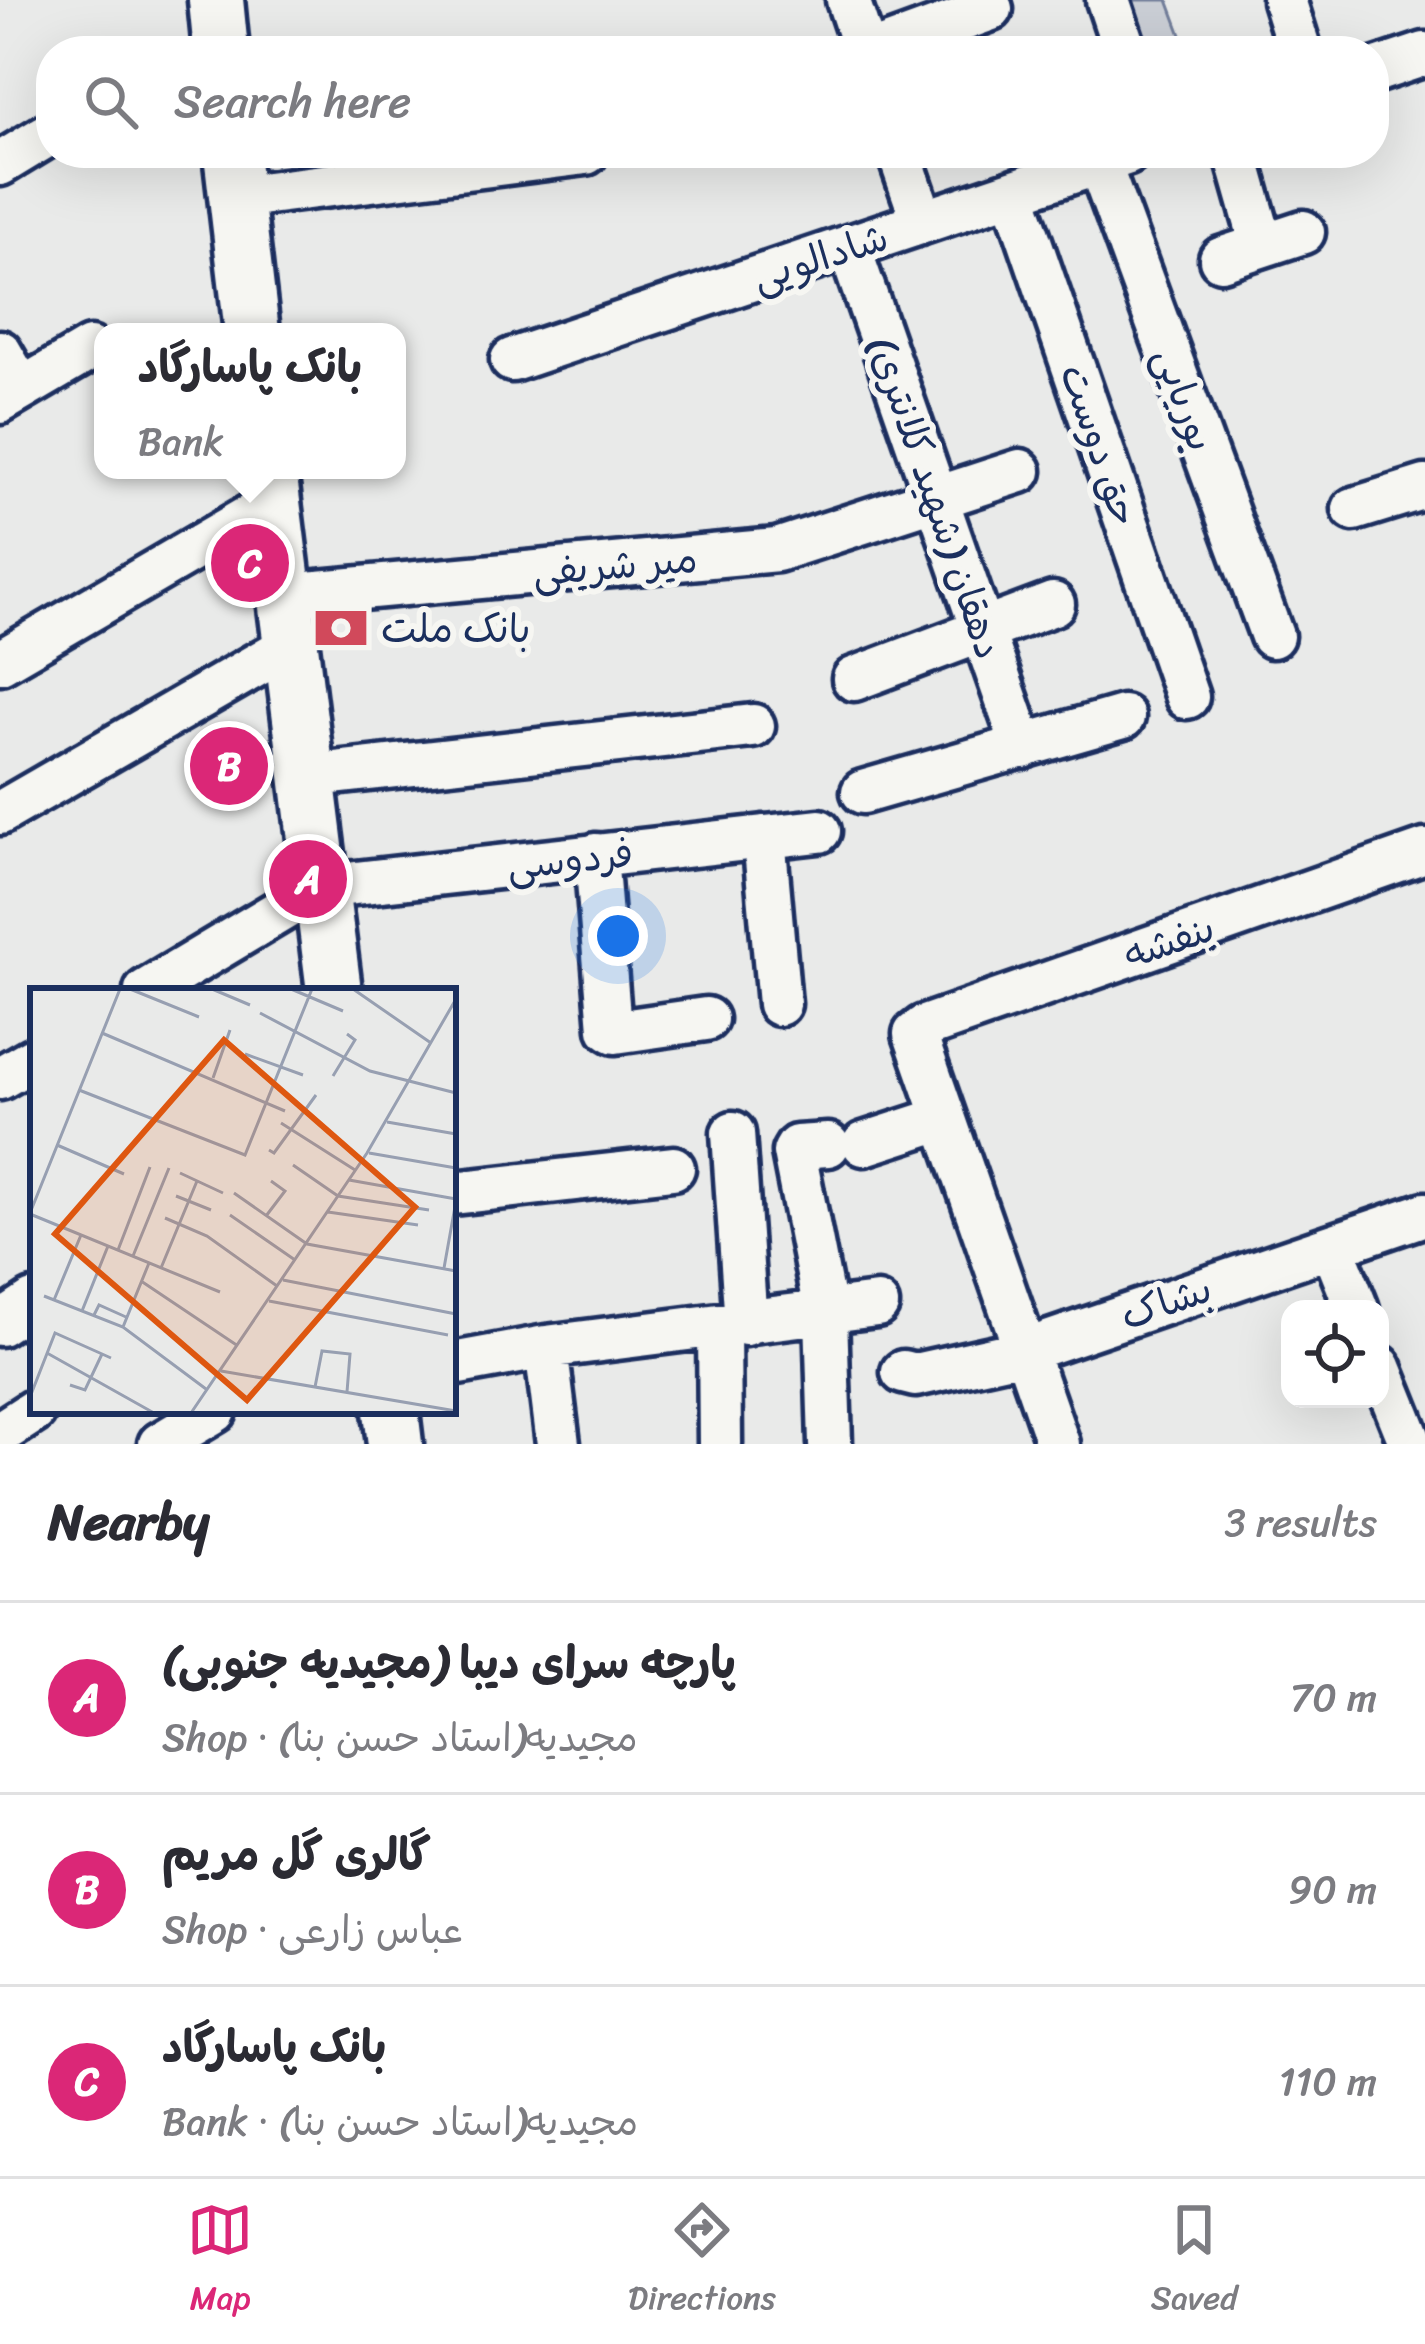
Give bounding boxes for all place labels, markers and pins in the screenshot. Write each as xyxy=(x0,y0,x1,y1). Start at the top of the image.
pin: C xyxy=(211,518,289,608)
place label: بانک ملت xyxy=(381,594,531,663)
bank icon: بانک ملت xyxy=(312,599,370,657)
pin: B xyxy=(190,721,268,811)
pin: A xyxy=(269,834,347,924)

